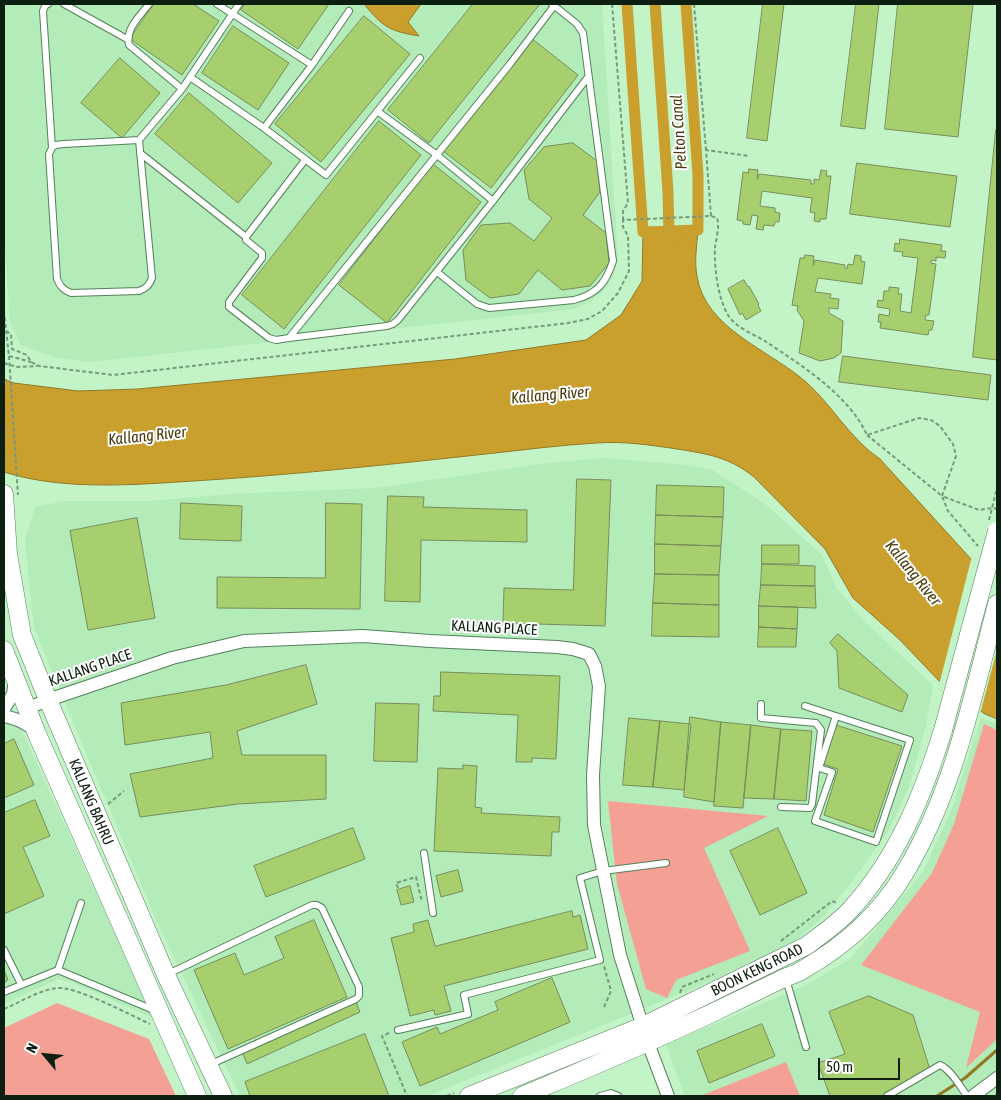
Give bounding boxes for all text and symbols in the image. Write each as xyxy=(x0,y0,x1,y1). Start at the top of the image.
water label: Pelton Canal xyxy=(667,94,691,170)
water label: Kallang River xyxy=(510,382,590,408)
water label: Kallang River xyxy=(107,422,187,450)
water label: Kallang River xyxy=(881,537,945,609)
street label: KALLANG PLACE xyxy=(451,617,537,639)
street label: KALLANG PLACE xyxy=(46,645,134,691)
street label: KALLANG BAHRU xyxy=(65,756,117,848)
street label: BOON KENG ROAD xyxy=(708,940,806,1000)
north arrow xyxy=(20,1030,70,1080)
text: N xyxy=(23,1041,41,1055)
scale bar xyxy=(821,1048,904,1080)
text: 50 m xyxy=(826,1058,853,1075)

